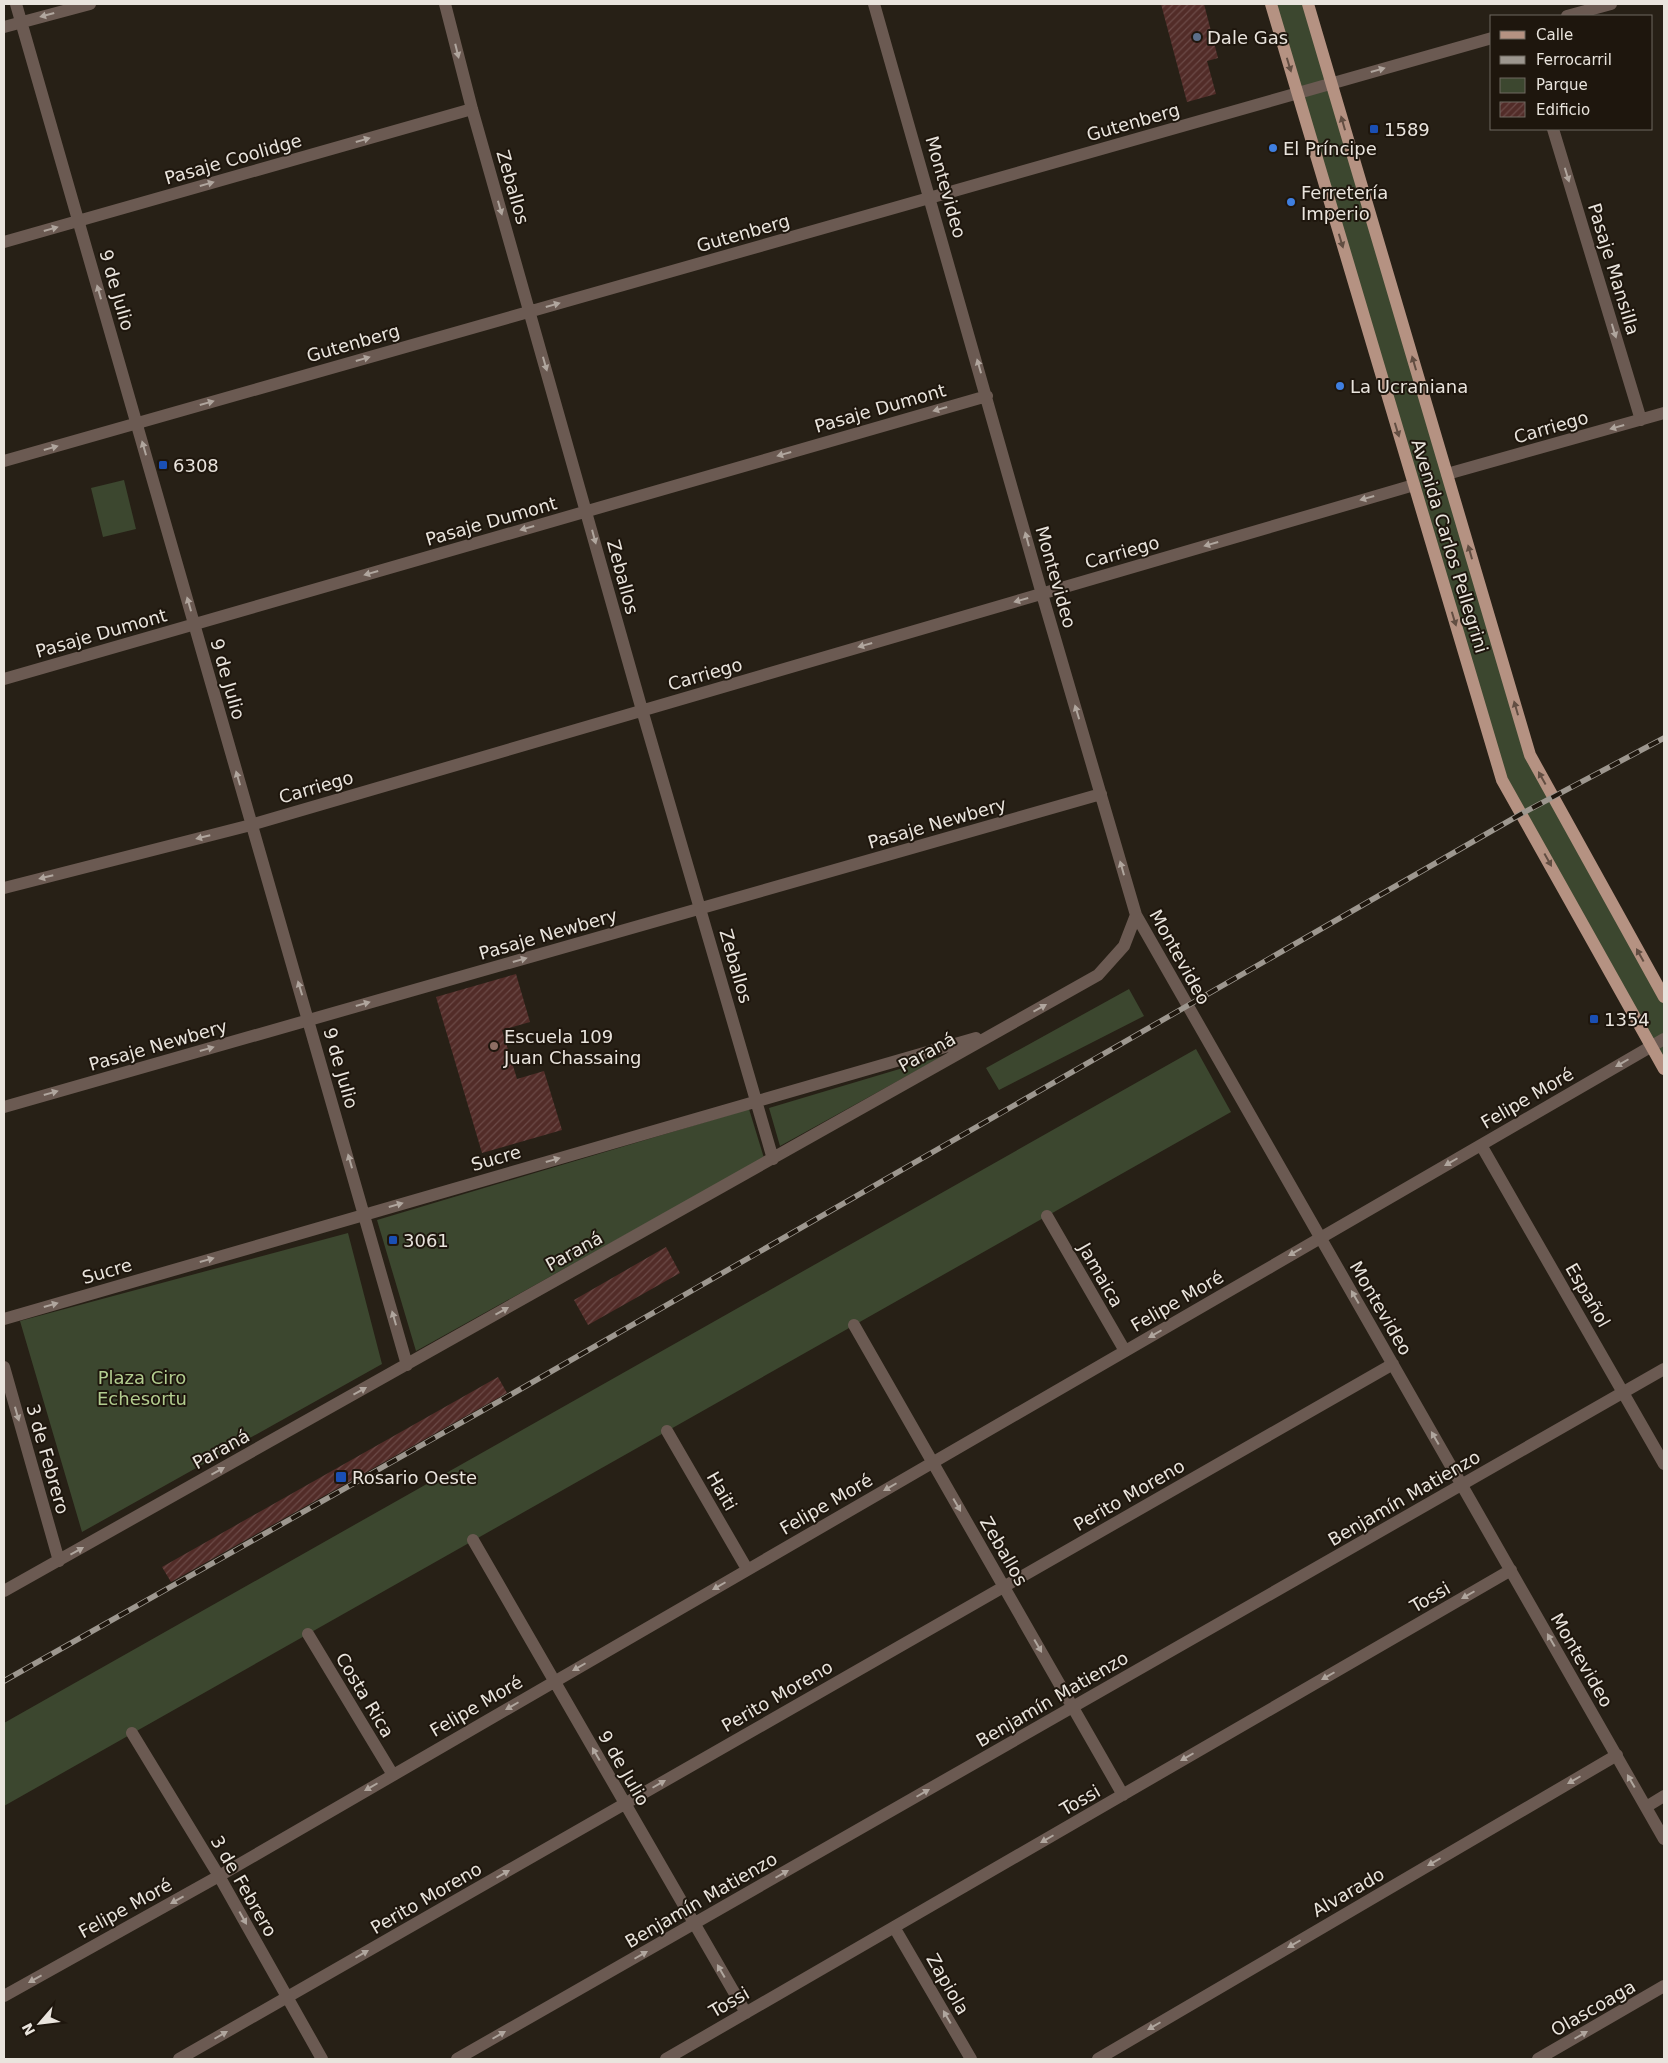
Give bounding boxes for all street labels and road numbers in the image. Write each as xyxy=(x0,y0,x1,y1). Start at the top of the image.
street label: Gutenberg xyxy=(1084,99,1182,145)
street label: Pasaje Coolidge xyxy=(162,129,304,189)
street label: Montevideo xyxy=(921,134,971,240)
street label: Zeballos xyxy=(492,147,534,227)
street label: Pasaje Mansilla xyxy=(1584,201,1644,337)
street label: Gutenberg xyxy=(694,210,792,256)
street label: 9 de Julio xyxy=(95,247,139,333)
street label: Gutenberg xyxy=(304,320,402,366)
street label: Pasaje Dumont xyxy=(812,379,948,437)
street label: Carriego xyxy=(1511,406,1591,448)
street label: Avenida Carlos Pellegrini xyxy=(1407,437,1493,655)
street label: Pasaje Dumont xyxy=(423,492,559,550)
street label: Montevideo xyxy=(1031,524,1081,630)
street label: Carriego xyxy=(1082,531,1162,573)
street label: Zeballos xyxy=(603,537,643,617)
street label: Pasaje Dumont xyxy=(33,604,169,662)
street label: 9 de Julio xyxy=(206,636,250,722)
street label: Carriego xyxy=(665,653,745,695)
street label: Carriego xyxy=(276,766,356,808)
street label: Pasaje Newbery xyxy=(865,793,1009,853)
street label: Pasaje Newbery xyxy=(476,904,620,964)
street label: Montevideo xyxy=(1145,906,1215,1008)
street label: Zeballos xyxy=(715,926,757,1006)
street label: Pasaje Newbery xyxy=(86,1015,230,1075)
street label: 9 de Julio xyxy=(319,1025,363,1111)
street label: Paraná xyxy=(895,1028,959,1076)
street label: Felipe Moré xyxy=(1477,1063,1577,1133)
street label: Sucre xyxy=(469,1141,523,1175)
street label: Paraná xyxy=(542,1227,606,1275)
street label: Jamaica xyxy=(1074,1238,1128,1311)
street label: Sucre xyxy=(80,1254,134,1288)
street label: Montevideo xyxy=(1346,1257,1416,1359)
street label: Español xyxy=(1561,1259,1615,1331)
street label: Felipe Moré xyxy=(1127,1266,1227,1336)
street label: 3 de Febrero xyxy=(22,1402,74,1516)
street label: Paraná xyxy=(189,1425,253,1473)
street label: Benjamín Matienzo xyxy=(1324,1446,1484,1550)
street label: Perito Moreno xyxy=(1070,1455,1188,1535)
street label: Haiti xyxy=(703,1468,741,1514)
street label: Felipe Moré xyxy=(776,1469,876,1539)
street label: Zeballos xyxy=(976,1513,1032,1589)
street label: Tossi xyxy=(1405,1577,1454,1617)
street label: Montevideo xyxy=(1547,1609,1617,1711)
street label: Benjamín Matienzo xyxy=(972,1647,1132,1751)
street label: Costa Rica xyxy=(331,1649,399,1741)
street label: Perito Moreno xyxy=(718,1656,836,1736)
street label: Felipe Moré xyxy=(426,1671,526,1741)
street label: 9 de Julio xyxy=(594,1727,654,1809)
street label: Tossi xyxy=(1055,1780,1104,1820)
street label: 3 de Febrero xyxy=(207,1832,281,1940)
street label: Benjamín Matienzo xyxy=(621,1848,781,1952)
street label: Perito Moreno xyxy=(367,1858,485,1938)
street label: Alvarado xyxy=(1308,1863,1388,1921)
street label: Felipe Moré xyxy=(75,1874,175,1942)
street label: Zapiola xyxy=(922,1950,974,2018)
street label: Olascoaga xyxy=(1547,1975,1639,2041)
street label: Tossi xyxy=(704,1982,753,2022)

